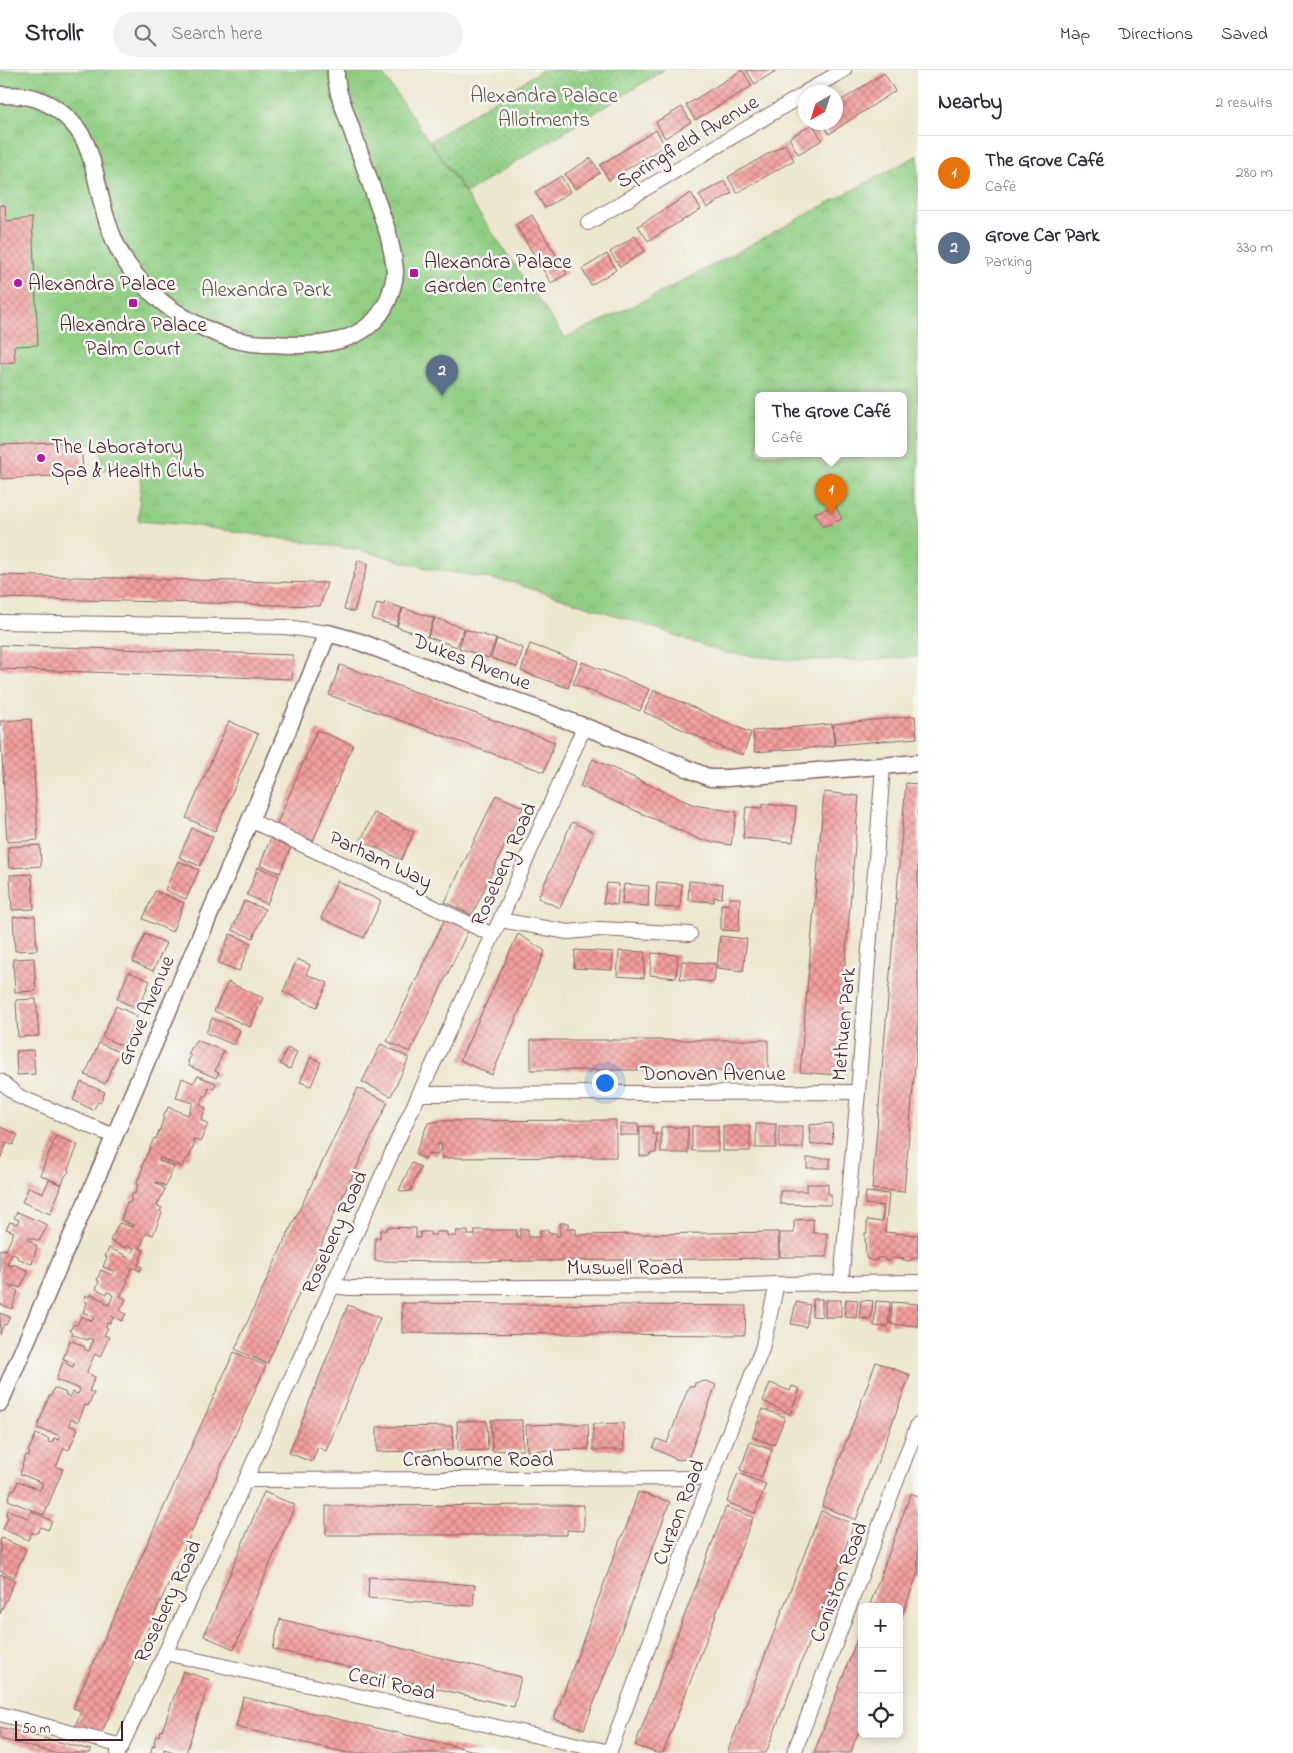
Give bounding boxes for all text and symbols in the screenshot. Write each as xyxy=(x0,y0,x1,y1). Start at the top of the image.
search box xyxy=(113,12,463,57)
text: Strollr xyxy=(25,17,83,52)
icon: search xyxy=(131,21,159,49)
text: Search here xyxy=(171,21,262,48)
text: Map xyxy=(1060,22,1090,48)
text: Directions xyxy=(1118,22,1193,48)
text: Saved xyxy=(1221,22,1268,48)
park label: Alexandra Palace Allotments xyxy=(470,82,618,136)
north arrow xyxy=(798,85,843,130)
street label: Springfield Avenue xyxy=(611,88,766,199)
text: Nearby xyxy=(938,88,1002,118)
text: 2 results xyxy=(1215,91,1273,115)
text: The Grove Café xyxy=(985,148,1104,175)
text: 1 xyxy=(951,161,957,185)
text: 280 m xyxy=(1236,161,1273,185)
text: Café xyxy=(985,175,1016,199)
text: Grove Car Park xyxy=(985,223,1100,250)
text: 2 xyxy=(950,236,958,260)
text: 330 m xyxy=(1236,236,1273,260)
place label: Alexandra Palace Garden Centre xyxy=(424,248,572,302)
text: Parking xyxy=(985,250,1032,274)
marker: Alexandra Palace Garden Centre xyxy=(408,267,420,279)
place label: Alexandra Palace xyxy=(28,270,176,300)
park label: Alexandra Park xyxy=(201,276,332,306)
marker: Alexandra Palace xyxy=(12,277,24,289)
marker: Alexandra Palace Palm Court xyxy=(127,297,139,309)
place label: Alexandra Palace Palm Court xyxy=(59,311,207,365)
pin: 2 xyxy=(426,355,458,396)
popup xyxy=(755,392,907,457)
text: The Grove Café xyxy=(772,399,890,426)
text: Café xyxy=(772,426,803,450)
place label: The Laboratory Spa & Health Club xyxy=(51,433,204,487)
marker: The Laboratory Spa & Health Club xyxy=(35,452,47,464)
pin: 1 xyxy=(815,474,847,515)
street label: Dukes Avenue xyxy=(407,626,535,699)
street label: Rosebery Road xyxy=(464,798,547,932)
street label: Parham Way xyxy=(323,824,437,900)
street label: Grove Avenue xyxy=(110,951,184,1070)
street label: Methuen Park xyxy=(825,965,865,1082)
street label: Donovan Avenue xyxy=(639,1060,786,1090)
your location xyxy=(592,1070,618,1096)
street label: Rosebery Road xyxy=(295,1166,378,1300)
street label: Muswell Road xyxy=(567,1254,683,1284)
street label: Cranbourne Road xyxy=(403,1446,554,1476)
street label: Curzon Road xyxy=(646,1455,714,1570)
street label: Coniston Road xyxy=(803,1518,877,1647)
street label: Rosebery Road xyxy=(127,1535,212,1669)
map controls xyxy=(858,1603,903,1738)
button: + xyxy=(858,1603,903,1648)
button: − xyxy=(858,1648,903,1693)
street label: Cecil Road xyxy=(345,1660,438,1710)
button: locate xyxy=(858,1693,903,1738)
scale bar xyxy=(15,1718,122,1741)
text: 50 m xyxy=(22,1719,50,1740)

